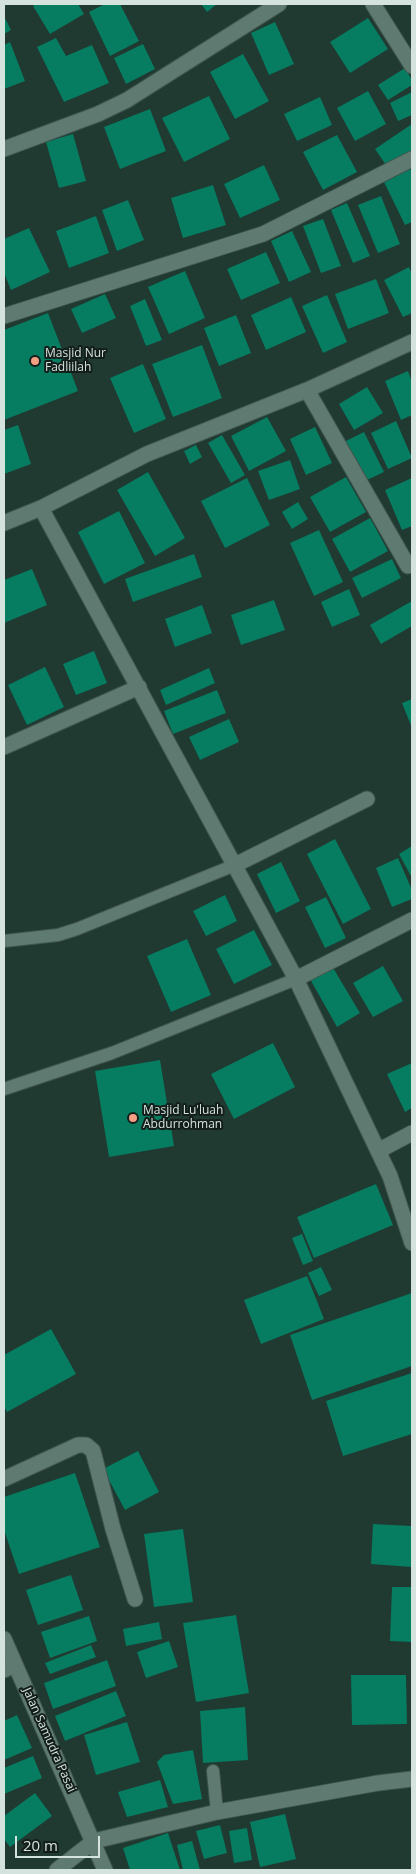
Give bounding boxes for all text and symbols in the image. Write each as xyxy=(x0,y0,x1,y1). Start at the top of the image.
place label: Masjid Nur Fadliilah xyxy=(45,347,106,375)
marker: Masjid Nur Fadliilah xyxy=(29,355,41,367)
place label: Masjid Lu'luah Abdurrohman xyxy=(143,1104,223,1132)
marker: Masjid Lu'luah Abdurrohman xyxy=(127,1112,139,1124)
street label: Jalan Samudra Pasai xyxy=(19,1685,79,1795)
scale bar xyxy=(18,1826,102,1858)
text: 20 m xyxy=(23,1835,58,1855)

